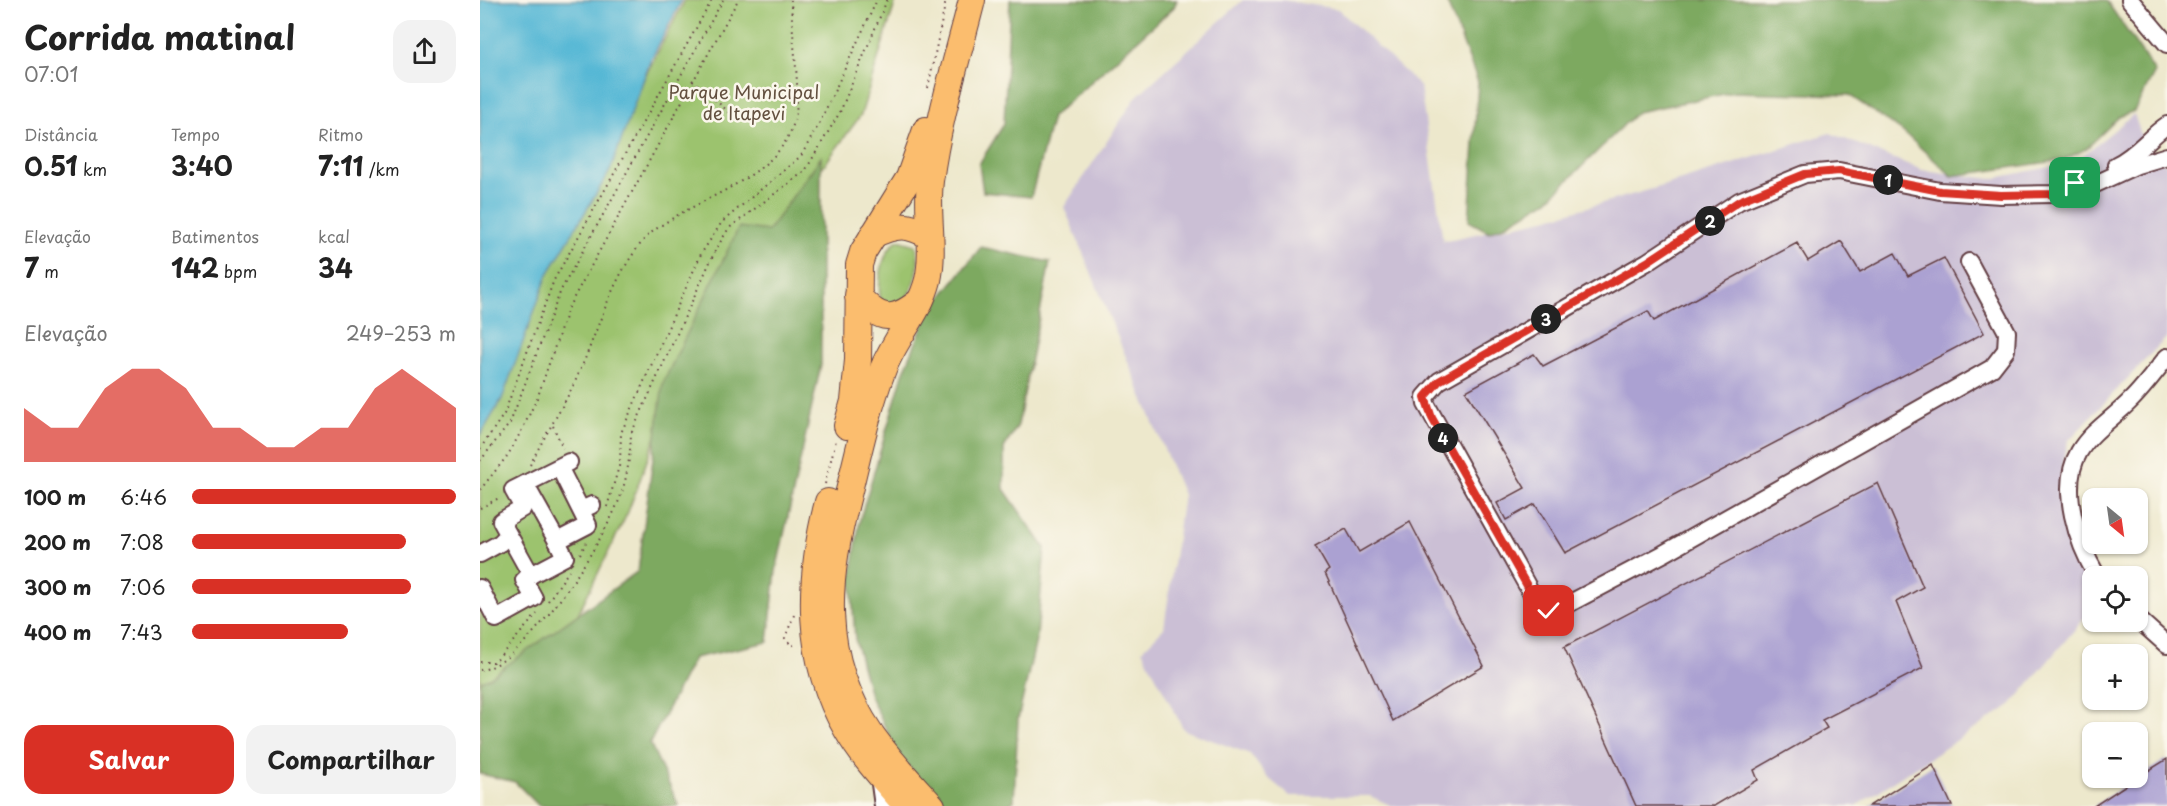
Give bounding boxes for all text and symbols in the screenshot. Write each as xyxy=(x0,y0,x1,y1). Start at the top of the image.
text: Corrida matinal xyxy=(24,11,295,61)
button: share xyxy=(393,20,456,83)
text: 07:01 xyxy=(24,59,78,89)
park label: Parque Municipal de Itapevi xyxy=(669,78,819,126)
text: Distância xyxy=(24,122,98,146)
text: Tempo xyxy=(171,122,220,146)
text: Ritmo xyxy=(318,122,363,146)
text: 0.51 xyxy=(24,146,78,185)
text: 3:40 xyxy=(171,146,233,185)
text: 7:11 xyxy=(318,146,364,185)
text: km xyxy=(78,157,107,181)
text: /km xyxy=(364,157,400,181)
pin xyxy=(2049,157,2100,208)
pin: 1 xyxy=(1873,165,1903,195)
icon: arrive xyxy=(2058,166,2091,199)
text: 1 xyxy=(1884,168,1892,192)
pin: 2 xyxy=(1695,206,1725,236)
text: 2 xyxy=(1704,209,1716,233)
text: Elevação xyxy=(24,224,91,248)
text: Batimentos xyxy=(171,224,259,248)
text: kcal xyxy=(318,224,350,248)
text: 7 xyxy=(24,248,39,287)
text: 142 xyxy=(171,248,219,287)
text: 34 xyxy=(318,248,353,287)
text: m xyxy=(39,259,59,283)
text: bpm xyxy=(219,259,257,283)
pin: 3 xyxy=(1531,304,1561,334)
text: 3 xyxy=(1541,307,1551,331)
text: Elevação xyxy=(24,318,108,348)
text: 249–253 m xyxy=(346,318,456,348)
pin: 4 xyxy=(1428,423,1458,453)
text: 4 xyxy=(1438,426,1448,450)
text: 100 m xyxy=(24,482,86,512)
text: 6:46 xyxy=(120,482,167,512)
north arrow xyxy=(2082,488,2148,554)
map controls xyxy=(2082,488,2148,788)
text: 200 m xyxy=(24,527,91,557)
text: 7:08 xyxy=(120,527,164,557)
button: locate xyxy=(2082,566,2148,632)
text: 300 m xyxy=(24,572,92,602)
text: 7:06 xyxy=(120,572,165,602)
pin xyxy=(1523,585,1574,636)
icon: check xyxy=(1532,594,1565,627)
text: 400 m xyxy=(24,617,92,647)
text: 7:43 xyxy=(120,617,163,647)
button: + xyxy=(2082,644,2148,710)
button: − xyxy=(2082,722,2148,788)
button: Salvar xyxy=(24,725,234,794)
button: Compartilhar xyxy=(246,725,456,794)

